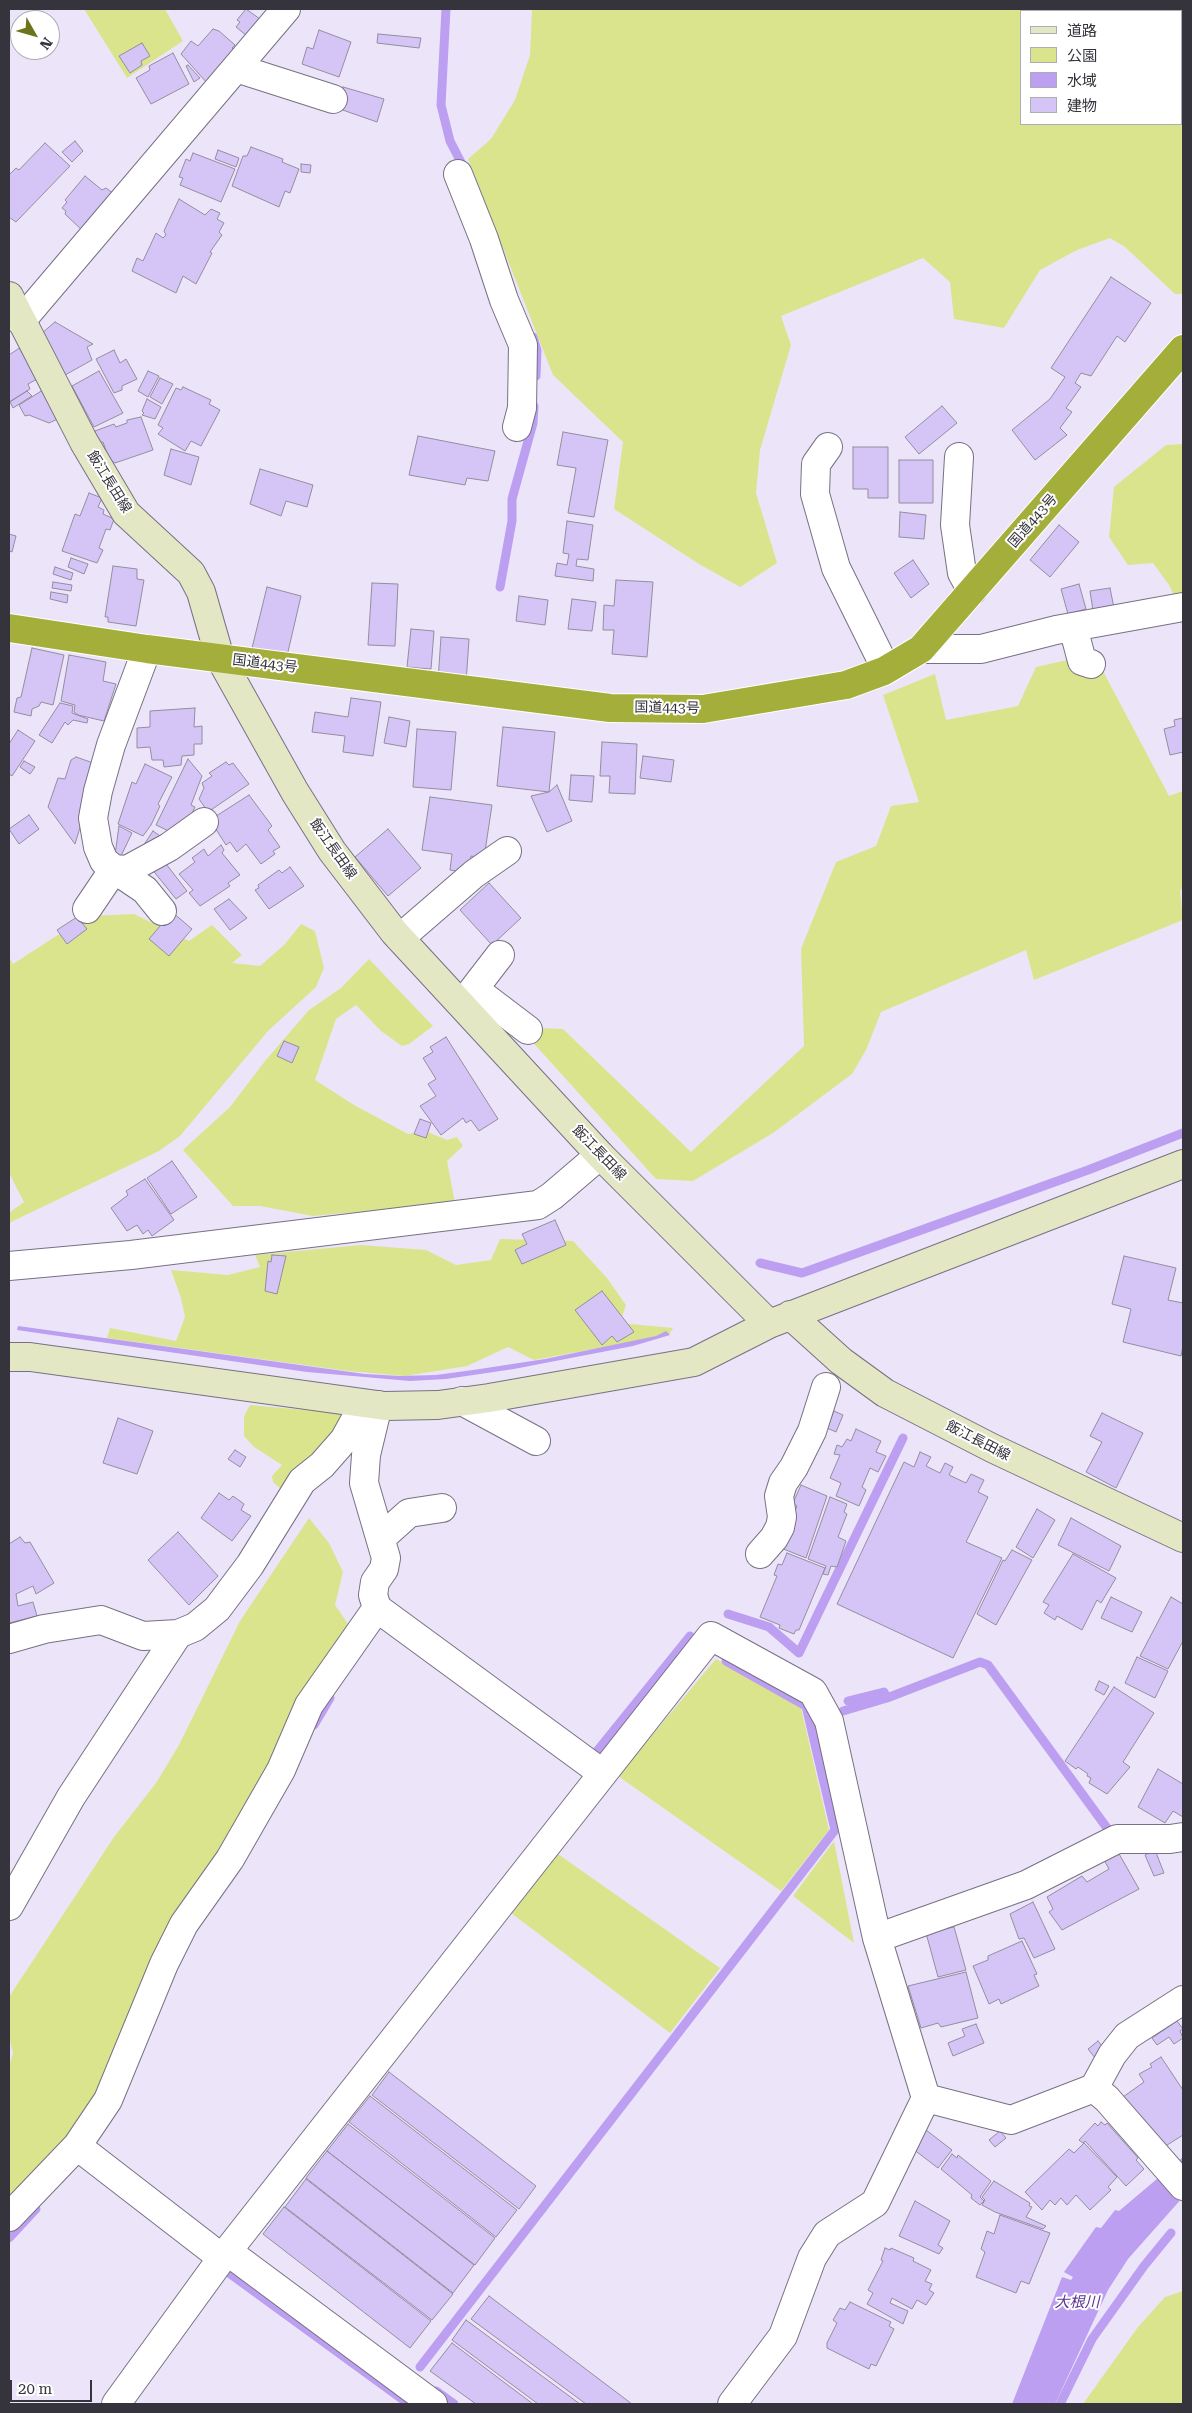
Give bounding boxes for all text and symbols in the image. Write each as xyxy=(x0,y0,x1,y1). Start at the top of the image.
north arrow xyxy=(10,10,60,60)
legend xyxy=(1020,10,1182,125)
text: 道路 xyxy=(1067,22,1097,40)
text: N xyxy=(36,34,56,53)
text: 公園 xyxy=(1067,47,1097,65)
text: 水域 xyxy=(1067,72,1097,90)
text: 建物 xyxy=(1067,97,1097,115)
street label: 飯江長田線 xyxy=(83,448,135,516)
street label: 国道443号 xyxy=(1005,491,1061,551)
street label: 国道443号 xyxy=(231,652,299,676)
street label: 国道443号 xyxy=(634,699,700,717)
street label: 飯江長田線 xyxy=(306,816,360,882)
street label: 飯江長田線 xyxy=(569,1122,629,1184)
street label: 飯江長田線 xyxy=(943,1418,1013,1464)
water label: 大根川 xyxy=(1055,2294,1099,2312)
scale bar xyxy=(12,2370,95,2402)
text: 20 m xyxy=(18,2380,52,2398)

